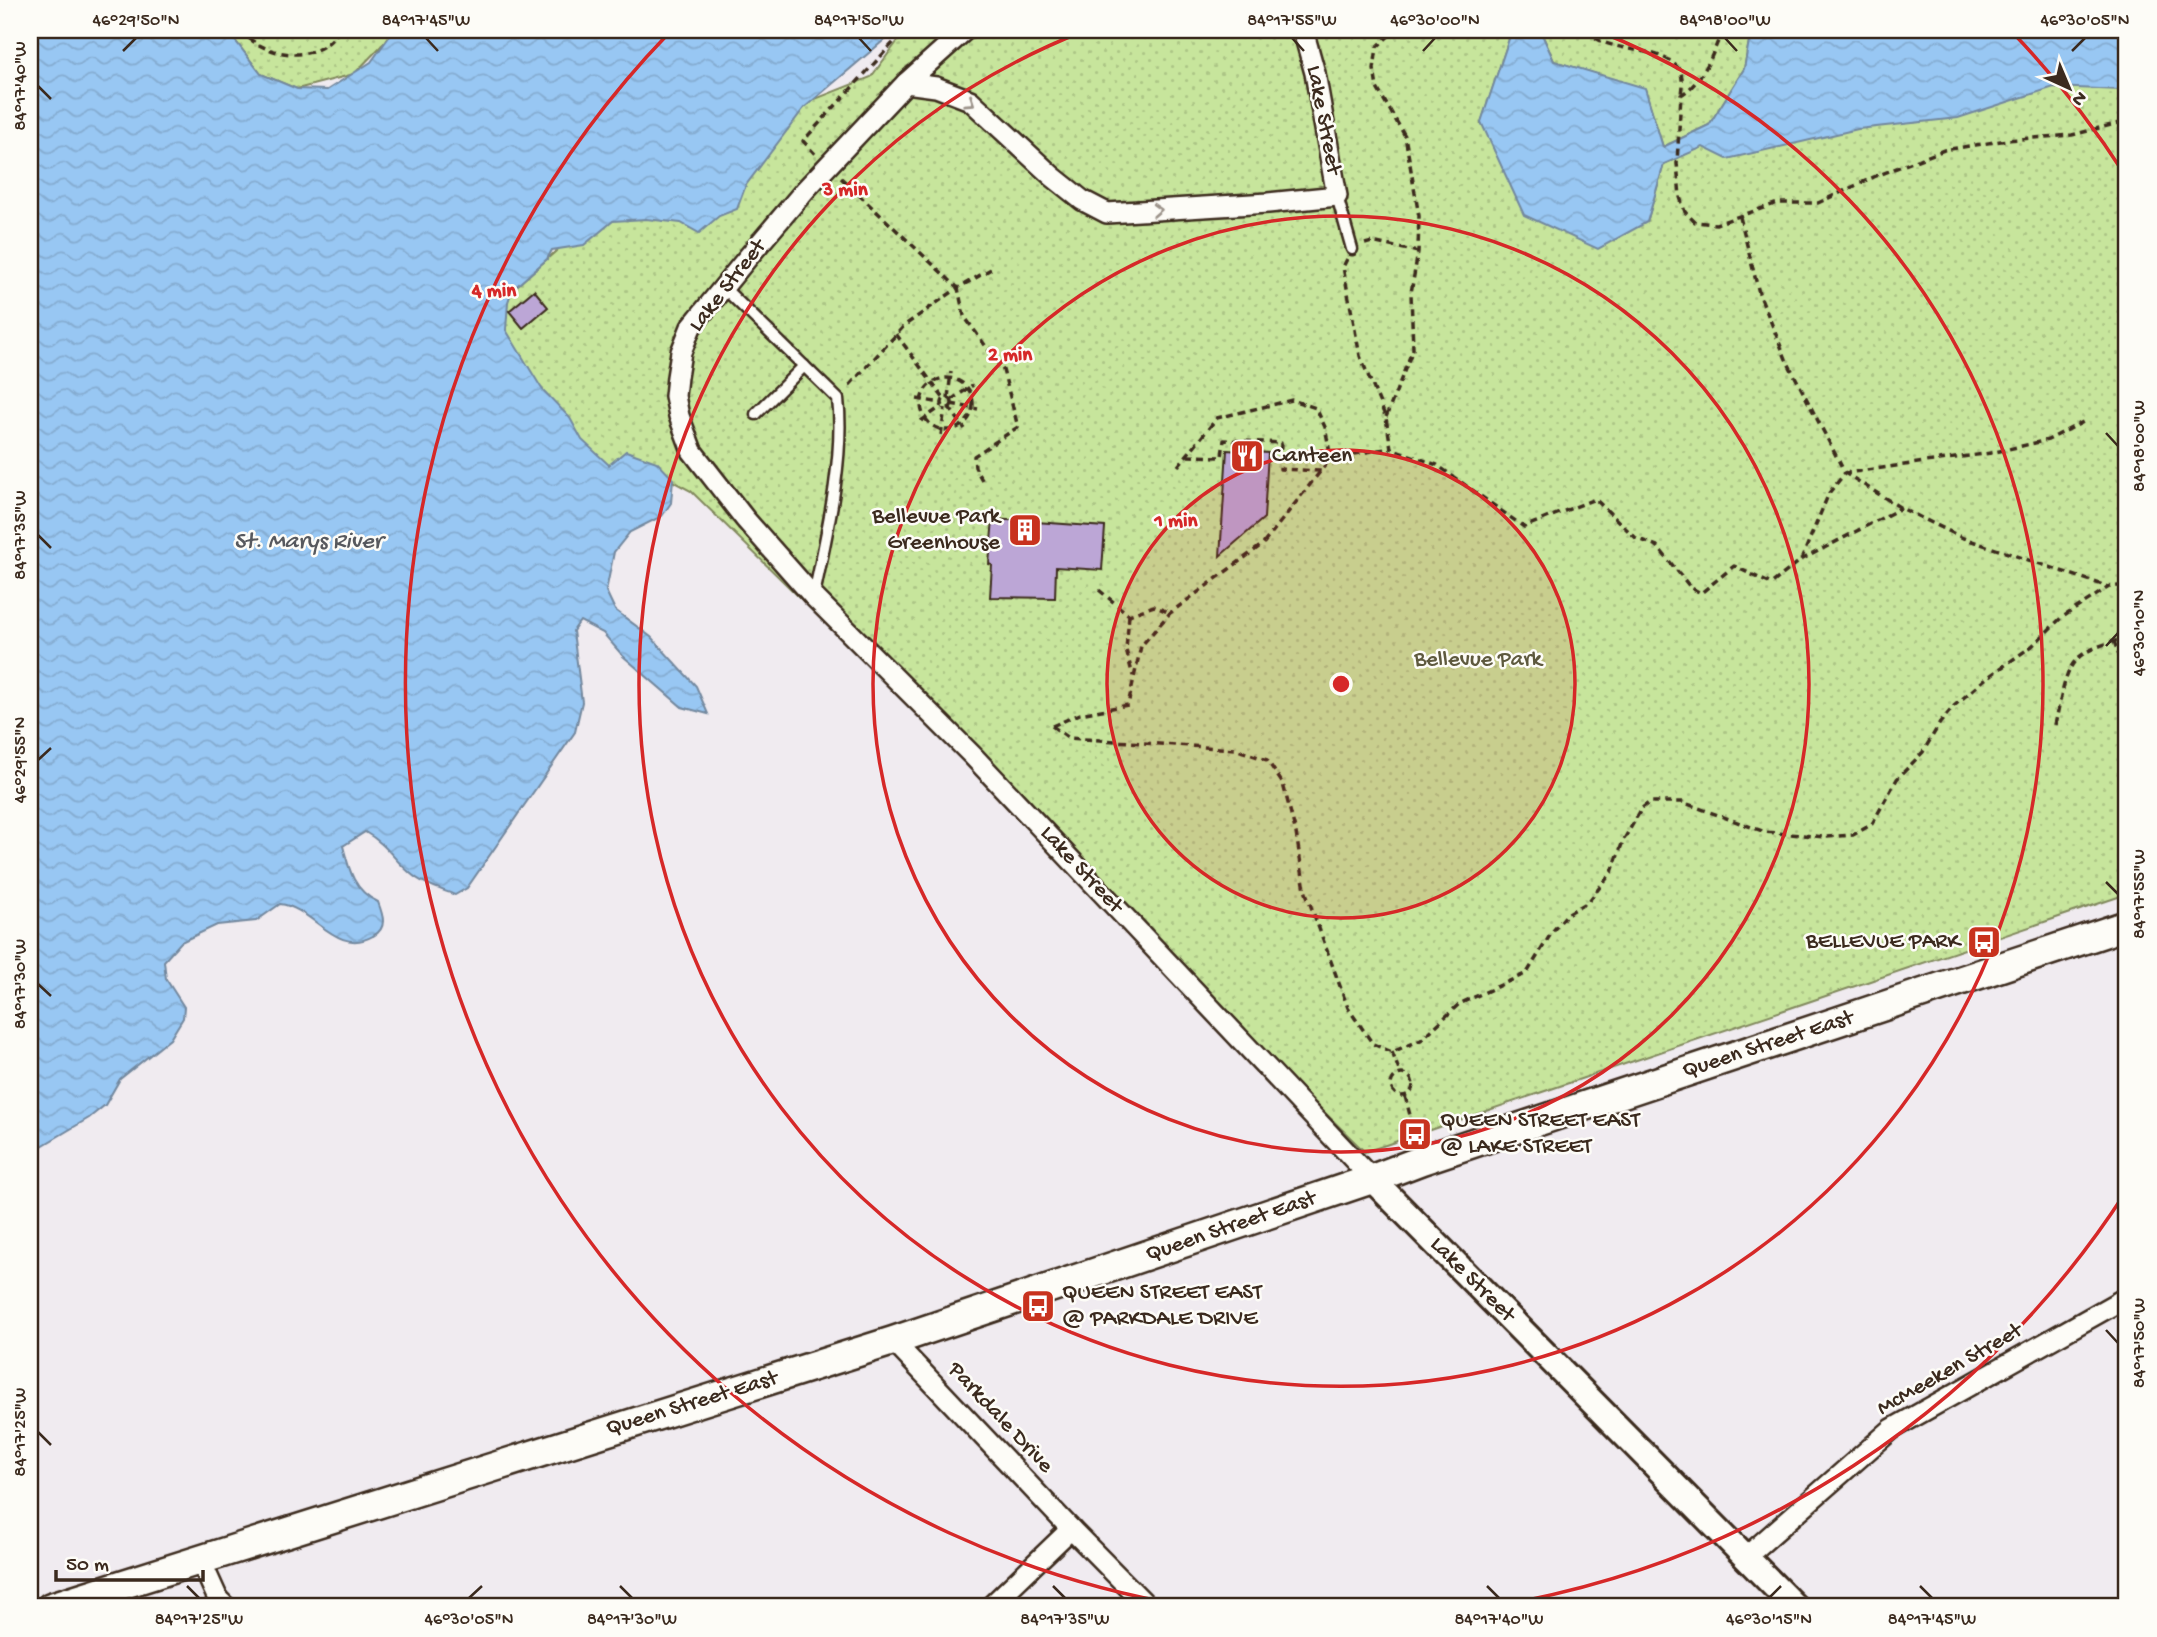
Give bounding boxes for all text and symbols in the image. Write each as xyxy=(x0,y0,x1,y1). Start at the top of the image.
text: 46°29'50"N xyxy=(92,11,180,32)
text: 84°17'45"W xyxy=(382,11,470,32)
text: 84°17'50"W xyxy=(814,11,904,32)
text: 84°17'55"W xyxy=(1247,11,1337,32)
text: 46°30'00"N xyxy=(1390,11,1480,32)
text: 84°18'00"W xyxy=(1679,11,1771,32)
text: 46°30'05"N xyxy=(2041,11,2129,32)
text: 84°17'40"W xyxy=(11,41,32,131)
north arrow xyxy=(2035,52,2104,122)
street label: Lake Street xyxy=(1299,63,1347,178)
text: N xyxy=(2066,85,2091,110)
one-way arrow xyxy=(962,94,975,106)
text: 3 min xyxy=(821,179,869,204)
one-way arrow xyxy=(1152,203,1163,218)
street label: Lake Street xyxy=(683,233,774,338)
text: 4 min xyxy=(471,280,517,305)
text: 2 min xyxy=(988,344,1033,369)
text: 84°18'00"W xyxy=(2130,400,2151,492)
restaurant icon: Canteen xyxy=(1228,437,1266,475)
place label: Canteen xyxy=(1272,443,1352,470)
text: 84°17'35"W xyxy=(11,490,32,580)
place label: Bellevue Park Greenhouse xyxy=(871,504,1003,557)
text: 1 min xyxy=(1154,510,1198,535)
building icon: Bellevue Park Greenhouse xyxy=(1006,511,1044,549)
water label: St. Marys River xyxy=(234,528,387,557)
text: 46°30'10"N xyxy=(2130,590,2151,676)
park label: Bellevue Park xyxy=(1413,647,1545,674)
centre of rings xyxy=(1329,672,1353,696)
text: 46°29'55"N xyxy=(11,717,32,803)
street label: Lake Street xyxy=(1034,821,1130,921)
text: 84°17'55"W xyxy=(2130,849,2151,939)
bus stop icon: BELLEVUE PARK xyxy=(1965,923,2003,961)
place label: BELLEVUE PARK xyxy=(1805,929,1962,956)
text: 84°17'30"W xyxy=(11,939,32,1029)
street label: Queen Street East xyxy=(1679,1004,1858,1085)
place label: QUEEN STREET EAST @ LAKE STREET xyxy=(1440,1108,1641,1161)
bus stop icon: QUEEN STREET EAST @ LAKE STREET xyxy=(1396,1115,1434,1153)
street label: Queen Street East xyxy=(1142,1185,1321,1269)
street label: Lake Street xyxy=(1424,1232,1522,1330)
place label: QUEEN STREET EAST @ PARKDALE DRIVE xyxy=(1062,1280,1263,1333)
bus stop icon: QUEEN STREET EAST @ PARKDALE DRIVE xyxy=(1019,1287,1057,1325)
text: 84°17'50"W xyxy=(2130,1298,2151,1388)
street label: McMeeken Street xyxy=(1873,1317,2029,1423)
street label: Parkdale Drive xyxy=(941,1356,1059,1480)
street label: Queen Street East xyxy=(603,1365,783,1443)
text: 84°17'25"W xyxy=(11,1388,32,1476)
scale bar xyxy=(56,1539,203,1583)
text: 50 m xyxy=(66,1554,109,1579)
text: 84°17'25"W xyxy=(155,1610,243,1631)
text: 46°30'05"N xyxy=(425,1610,513,1631)
text: 84°17'30"W xyxy=(587,1610,677,1631)
text: 84°17'35"W xyxy=(1020,1610,1110,1631)
text: 84°17'40"W xyxy=(1454,1610,1544,1631)
text: 46°30'15"N xyxy=(1726,1610,1812,1631)
text: 84°17'45"W xyxy=(1888,1610,1976,1631)

